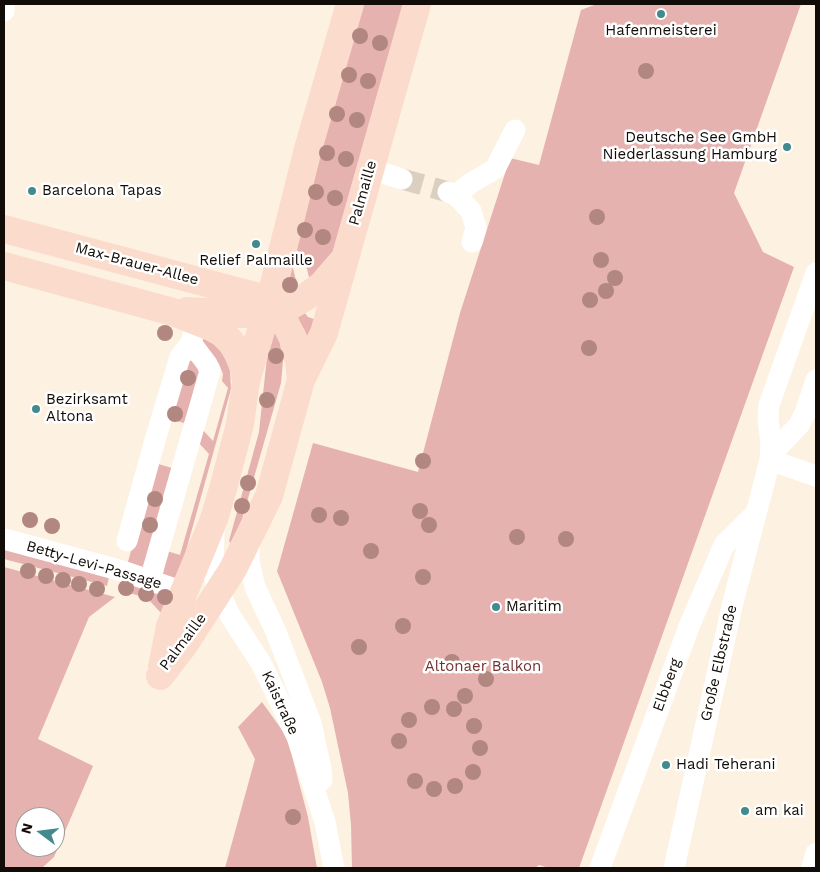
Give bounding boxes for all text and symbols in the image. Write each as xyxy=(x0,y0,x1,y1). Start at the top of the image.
marker: Hafenmeisterei xyxy=(655,8,667,20)
place label: Hafenmeisterei xyxy=(605,22,717,40)
place label: Deutsche See GmbH Niederlassung Hamburg xyxy=(603,129,777,164)
marker: Deutsche See GmbH Niederlassung Hamburg xyxy=(781,141,793,153)
street label: Palmaille xyxy=(345,158,381,228)
place label: Barcelona Tapas xyxy=(42,182,162,200)
marker: Barcelona Tapas xyxy=(26,185,38,197)
marker: Relief Palmaille xyxy=(250,238,262,250)
street label: Max-Brauer-Allee xyxy=(73,239,201,289)
place label: Relief Palmaille xyxy=(199,252,313,270)
place label: Bezirksamt Altona xyxy=(46,391,128,426)
marker: Bezirksamt Altona xyxy=(30,403,42,415)
street label: Betty-Levi-Passage xyxy=(24,537,164,593)
place label: Maritim xyxy=(506,598,562,616)
marker: Maritim xyxy=(490,601,502,613)
street label: Große Elbstraße xyxy=(697,603,741,723)
street label: Palmaille xyxy=(156,610,210,674)
street label: Elbberg xyxy=(649,656,685,714)
park label: Altonaer Balkon xyxy=(425,658,541,676)
street label: Kaistraße xyxy=(257,668,303,738)
place label: Hadi Teherani xyxy=(676,756,776,774)
marker: Hadi Teherani xyxy=(660,759,672,771)
place label: am kai xyxy=(755,802,804,820)
marker: am kai xyxy=(739,805,751,817)
north arrow xyxy=(15,807,65,857)
text: N xyxy=(17,821,36,835)

